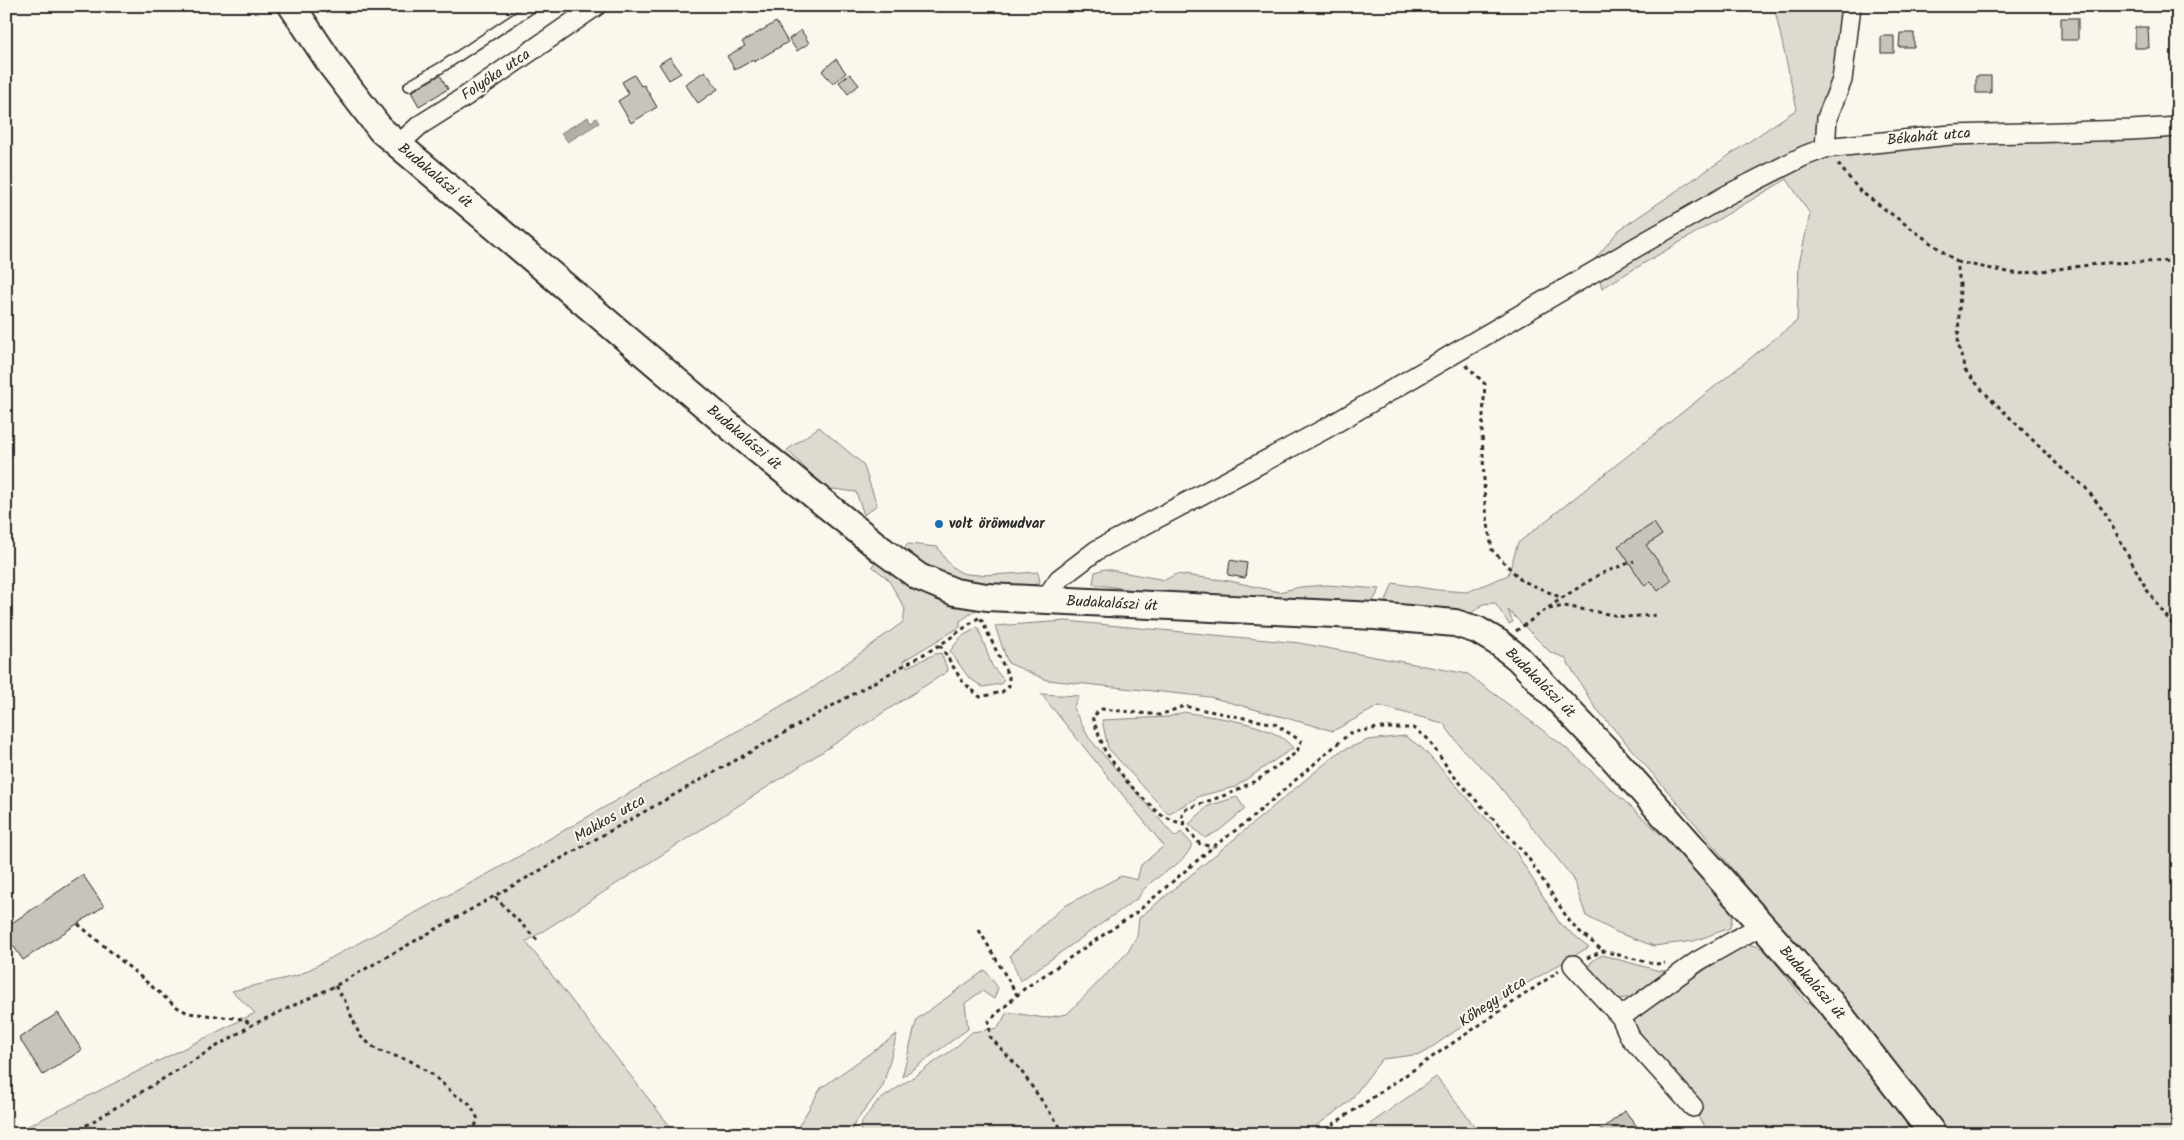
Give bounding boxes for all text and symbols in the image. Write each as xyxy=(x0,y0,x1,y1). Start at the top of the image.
street label: Folyóka utca xyxy=(457,43,535,107)
street label: Békahát utca xyxy=(1886,121,1972,153)
street label: Budakalászi út xyxy=(392,137,478,215)
street label: Budakalászi út xyxy=(701,399,787,477)
place label: volt örömudvar xyxy=(949,512,1045,536)
marker: volt örömudvar xyxy=(933,518,945,530)
street label: Budakalászi út xyxy=(1066,590,1159,618)
street label: Budakalászi út xyxy=(1499,642,1581,724)
street label: Makkos utca xyxy=(570,789,650,849)
street label: Budakalászi út xyxy=(1773,941,1851,1026)
street label: Kőhegy utca xyxy=(1454,970,1532,1034)

